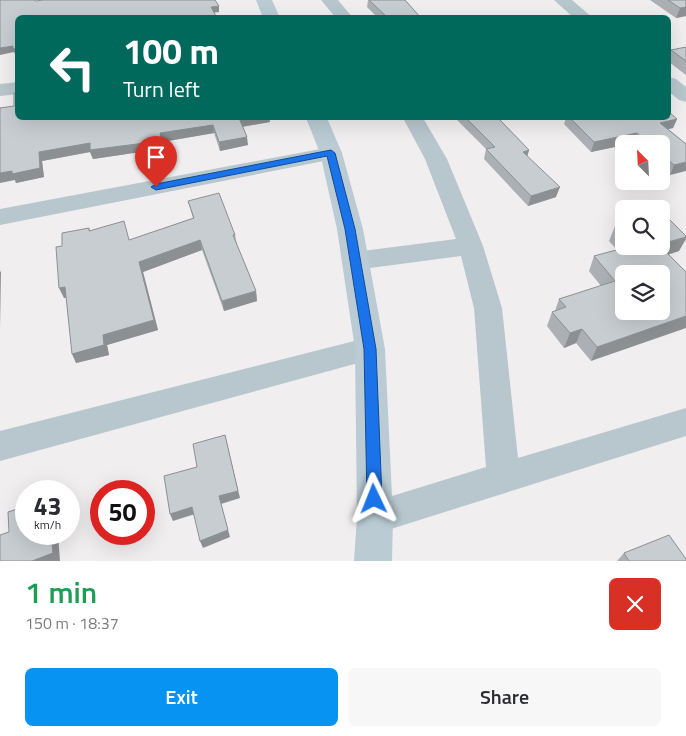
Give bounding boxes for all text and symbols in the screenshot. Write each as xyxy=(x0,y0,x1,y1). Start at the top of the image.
text: 100 m xyxy=(123,24,219,78)
icon: left xyxy=(40,35,105,100)
text: Turn left xyxy=(123,72,200,106)
north arrow xyxy=(615,135,670,190)
map controls xyxy=(615,135,670,320)
pin xyxy=(135,136,177,187)
icon: arrive xyxy=(142,143,170,171)
button: search xyxy=(615,200,670,255)
button: layers xyxy=(615,265,670,320)
position arrow xyxy=(347,472,399,524)
speed limit sign: 50 xyxy=(90,480,155,545)
text: 43 xyxy=(33,487,62,525)
text: km/h xyxy=(34,515,61,534)
text: 1 min xyxy=(25,569,97,615)
button: close xyxy=(609,578,661,630)
text: 150 m · 18:37 xyxy=(25,611,119,635)
button: Exit xyxy=(25,668,338,726)
button: Share xyxy=(348,668,661,726)

